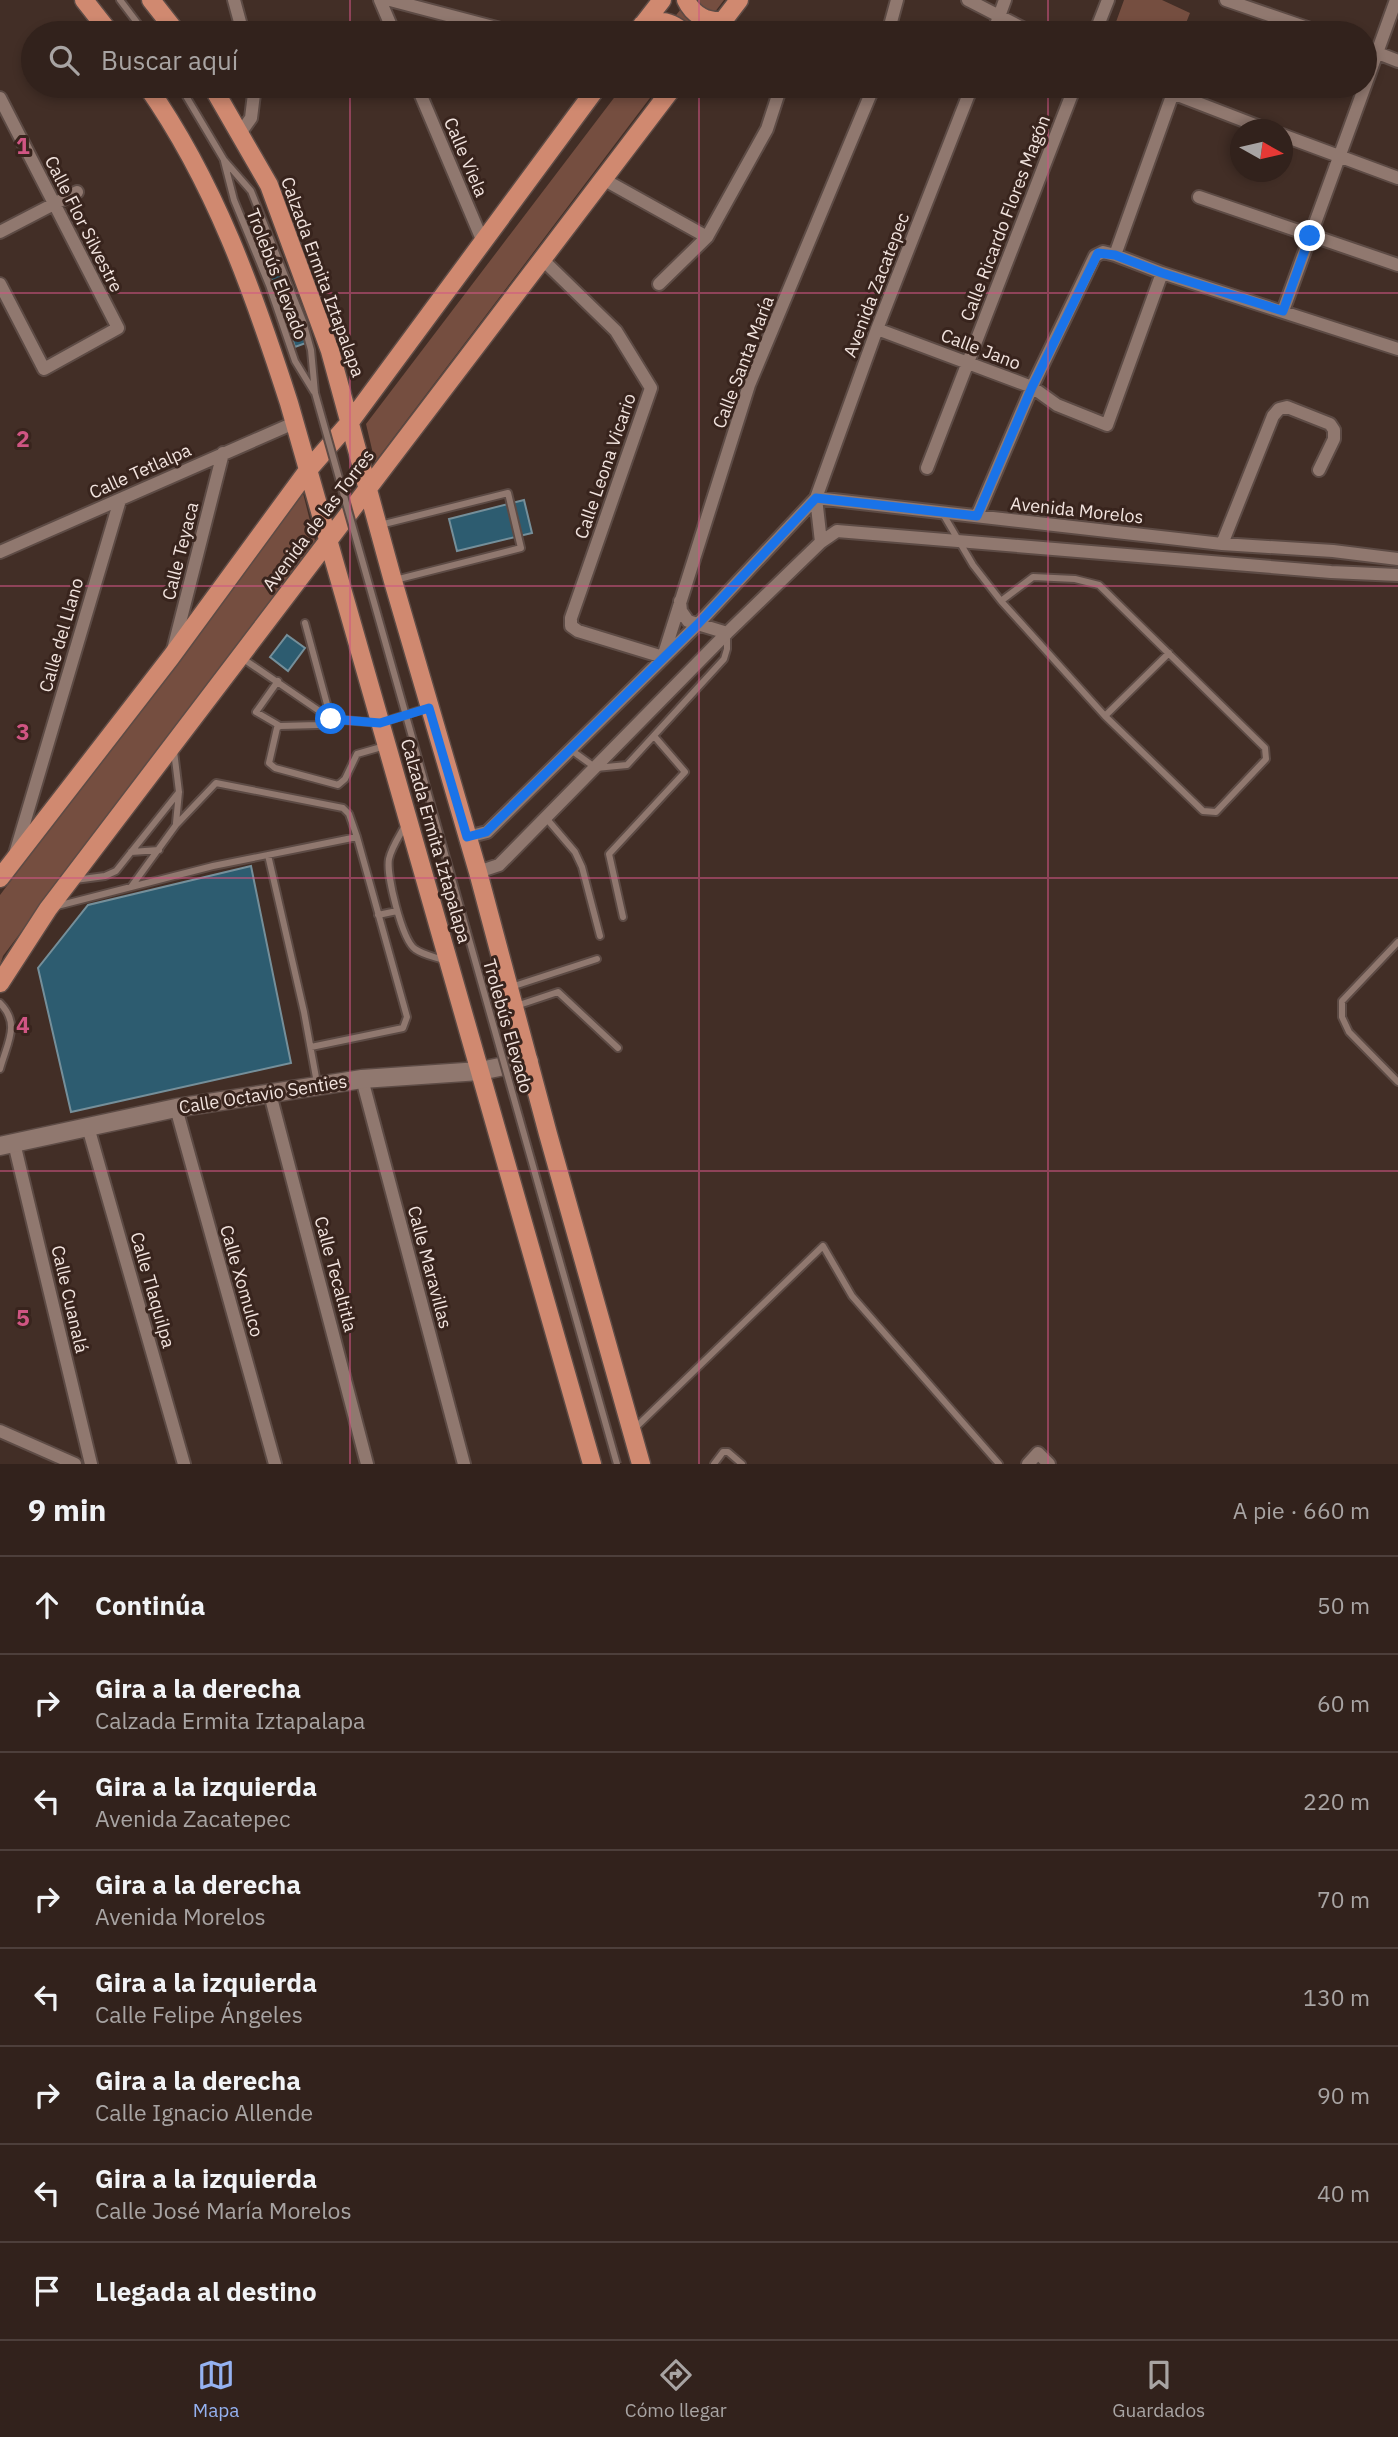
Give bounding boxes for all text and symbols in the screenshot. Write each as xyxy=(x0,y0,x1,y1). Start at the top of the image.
search box xyxy=(21,21,1377,98)
icon: search xyxy=(45,41,83,79)
text: Buscar aquí xyxy=(101,43,238,77)
street label: Calle Ricardo Flores Magón xyxy=(955,112,1055,324)
street label: Calle Viela xyxy=(439,114,493,201)
north arrow xyxy=(1230,119,1293,182)
text: 1 xyxy=(16,130,30,160)
street label: Calle Flor Silvestre xyxy=(40,152,128,296)
street label: Calzada Ermita Iztapalapa xyxy=(276,174,370,381)
street label: Trolebús Elevado xyxy=(241,205,313,343)
street label: Avenida Zacatepec xyxy=(838,209,914,361)
route end xyxy=(1294,220,1325,251)
street label: Calle Santa María xyxy=(707,292,779,431)
street label: Calle Jano xyxy=(938,323,1024,375)
street label: Calle Leona Vicario xyxy=(569,390,641,542)
text: 2 xyxy=(16,423,30,453)
street label: Calle Tetlalpa xyxy=(85,438,195,504)
street label: Avenida de las Torres xyxy=(257,444,379,596)
street label: Avenida Morelos xyxy=(1009,492,1145,528)
street label: Calle Teyaca xyxy=(157,499,203,603)
street label: Calle del Llano xyxy=(34,575,88,695)
route start xyxy=(315,703,346,734)
text: 3 xyxy=(16,716,30,746)
street label: Calzada Ermita Iztapalapa xyxy=(396,736,476,946)
street label: Trolebús Elevado xyxy=(478,956,538,1096)
text: 4 xyxy=(16,1009,30,1039)
street label: Calle Octavio Senties xyxy=(177,1069,349,1119)
street label: Calle Maravillas xyxy=(403,1203,457,1331)
street label: Calle Tecaltitla xyxy=(310,1214,363,1335)
street label: Calle Xomulco xyxy=(215,1222,269,1340)
street label: Calle Tlaquilpa xyxy=(125,1229,181,1351)
street label: Calle Cuanalá xyxy=(46,1243,94,1356)
text: 5 xyxy=(16,1302,30,1332)
text: 9 min xyxy=(28,1490,106,1529)
text: A pie · 660 m xyxy=(1233,1495,1370,1525)
icon: ahead xyxy=(28,1586,66,1624)
text: Continúa xyxy=(95,1588,205,1622)
text: 50 m xyxy=(1317,1590,1370,1620)
text: Gira a la derecha xyxy=(95,1671,301,1705)
icon: right xyxy=(28,1684,66,1722)
text: 60 m xyxy=(1317,1688,1370,1718)
text: Calzada Ermita Iztapalapa xyxy=(95,1705,365,1735)
text: Gira a la izquierda xyxy=(95,1769,317,1803)
icon: left xyxy=(28,1782,66,1820)
text: 220 m xyxy=(1303,1786,1370,1816)
text: Avenida Zacatepec xyxy=(95,1803,291,1833)
text: Gira a la derecha xyxy=(95,1867,301,1901)
icon: right xyxy=(28,1880,66,1918)
text: 70 m xyxy=(1317,1884,1370,1914)
text: Avenida Morelos xyxy=(95,1901,266,1931)
text: Gira a la izquierda xyxy=(95,1965,317,1999)
icon: left xyxy=(28,1978,66,2016)
text: 130 m xyxy=(1303,1982,1370,2012)
text: Calle Felipe Ángeles xyxy=(95,1999,303,2029)
text: Gira a la derecha xyxy=(95,2063,301,2097)
icon: right xyxy=(28,2076,66,2114)
text: 90 m xyxy=(1317,2080,1370,2110)
text: Calle Ignacio Allende xyxy=(95,2097,313,2127)
text: Gira a la izquierda xyxy=(95,2161,317,2195)
icon: left xyxy=(28,2174,66,2212)
text: 40 m xyxy=(1317,2178,1370,2208)
text: Calle José María Morelos xyxy=(95,2195,352,2225)
icon: arrive xyxy=(28,2272,66,2310)
text: Llegada al destino xyxy=(95,2274,317,2308)
tab: Mapa xyxy=(193,2356,239,2422)
tab: Cómo llegar xyxy=(625,2356,727,2422)
tab: Guardados xyxy=(1112,2356,1205,2422)

